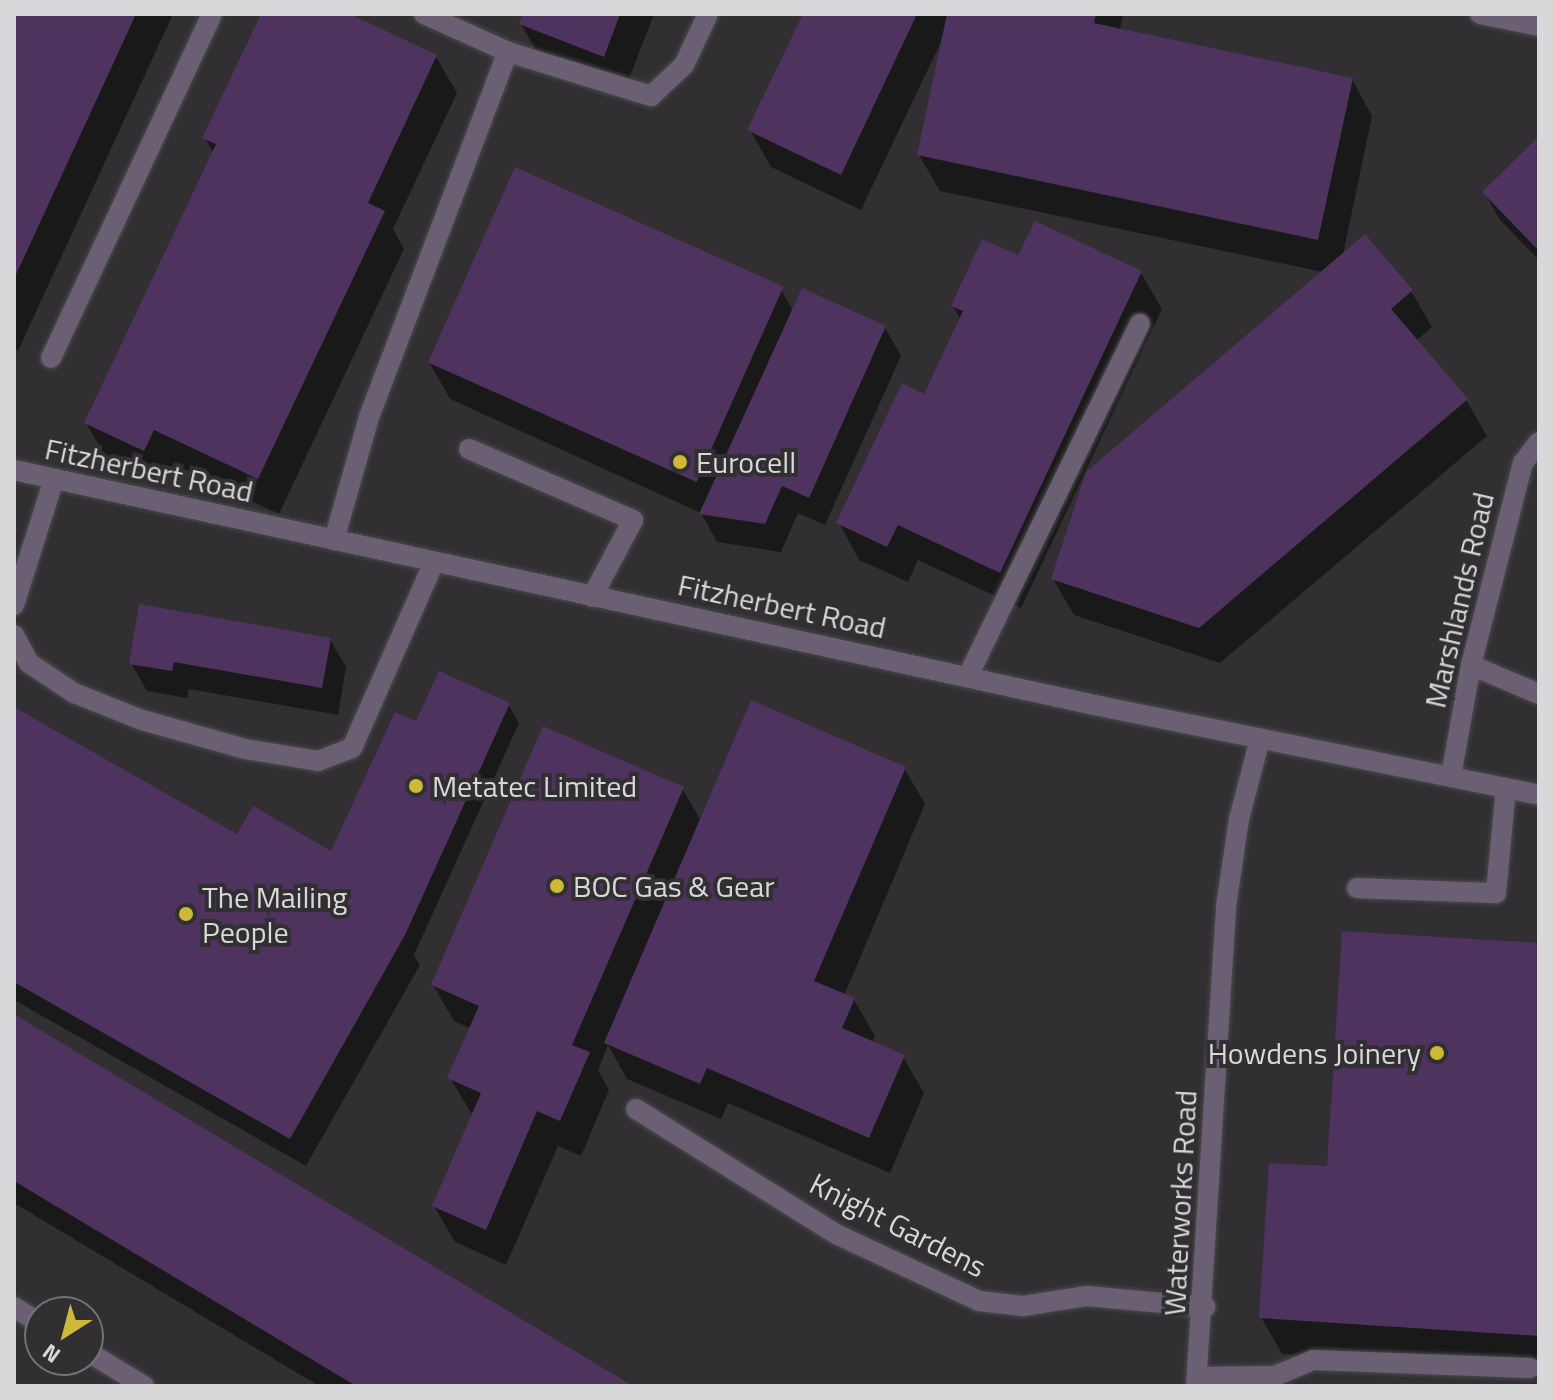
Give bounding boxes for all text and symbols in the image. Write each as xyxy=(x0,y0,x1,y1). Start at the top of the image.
street label: Fitzherbert Road xyxy=(42,430,256,510)
place label: Eurocell xyxy=(696,444,796,480)
marker: Eurocell xyxy=(671,453,689,471)
street label: Marshlands Road xyxy=(1417,489,1501,711)
street label: Fitzherbert Road xyxy=(675,566,889,646)
place label: Metatec Limited xyxy=(432,768,637,804)
marker: Metatec Limited xyxy=(407,777,425,795)
place label: BOC Gas & Gear xyxy=(573,868,775,904)
marker: BOC Gas & Gear xyxy=(548,877,566,895)
place label: The Mailing People xyxy=(202,879,347,950)
marker: The Mailing People xyxy=(177,905,195,923)
place label: Howdens Joinery xyxy=(1208,1035,1421,1071)
marker: Howdens Joinery xyxy=(1428,1044,1446,1062)
street label: Waterworks Road xyxy=(1156,1089,1204,1317)
street label: Knight Gardens xyxy=(804,1165,992,1285)
north arrow xyxy=(24,1296,104,1376)
text: N xyxy=(35,1336,67,1372)

